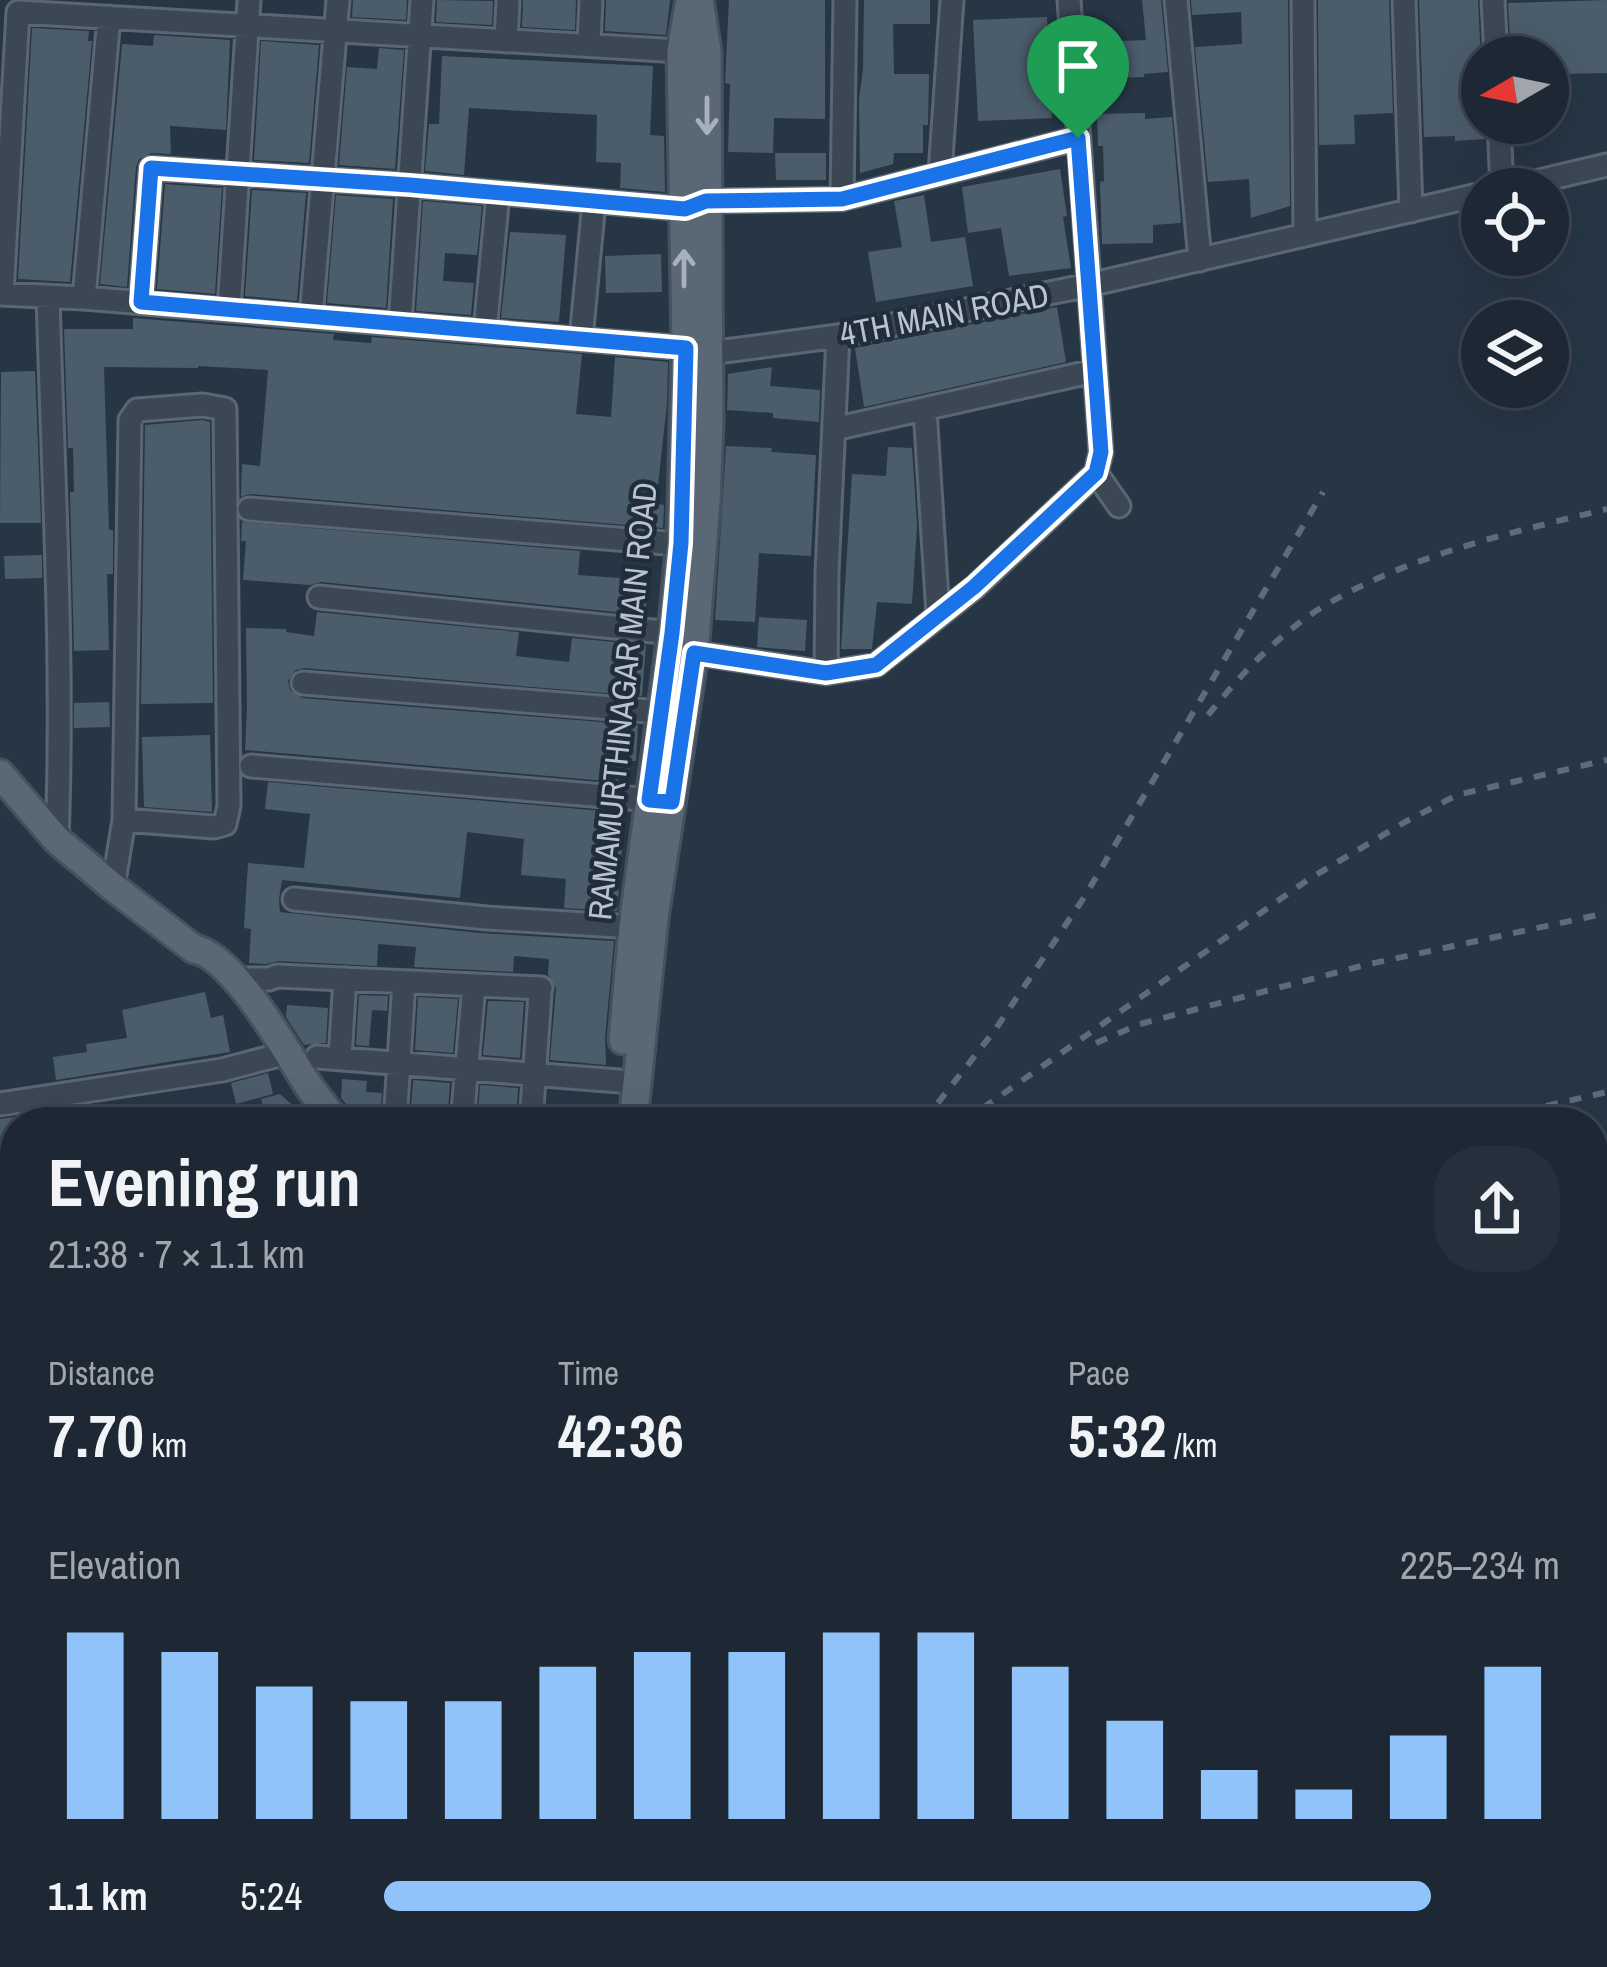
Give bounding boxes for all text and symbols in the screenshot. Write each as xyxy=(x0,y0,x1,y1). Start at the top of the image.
pin xyxy=(1027,15,1129,138)
icon: arrive xyxy=(1045,33,1111,99)
north arrow xyxy=(1461,36,1569,144)
map controls xyxy=(1461,36,1569,408)
one-way arrow xyxy=(696,96,718,135)
button: locate xyxy=(1461,168,1569,276)
one-way arrow xyxy=(673,249,695,288)
street label: 4TH MAIN ROAD xyxy=(836,272,1052,356)
button: layers xyxy=(1461,300,1569,408)
street label: RAMAMURTHINAGAR MAIN ROAD xyxy=(577,480,667,922)
text: Evening run xyxy=(48,1138,361,1227)
button: share xyxy=(1434,1146,1560,1272)
text: 21:38 · 7 × 1.1 km xyxy=(48,1228,305,1280)
text: Distance xyxy=(48,1351,155,1395)
text: Time xyxy=(558,1351,619,1395)
text: Pace xyxy=(1068,1351,1130,1395)
text: 7.70 xyxy=(48,1395,144,1476)
text: 42:36 xyxy=(558,1395,684,1476)
text: 5:32 xyxy=(1068,1395,1166,1476)
text: km xyxy=(144,1423,187,1467)
text: /km xyxy=(1166,1423,1218,1467)
text: Elevation xyxy=(48,1539,181,1591)
text: 225–234 m xyxy=(1400,1539,1560,1591)
text: 1.1 km xyxy=(48,1870,148,1922)
text: 5:24 xyxy=(240,1870,302,1922)

